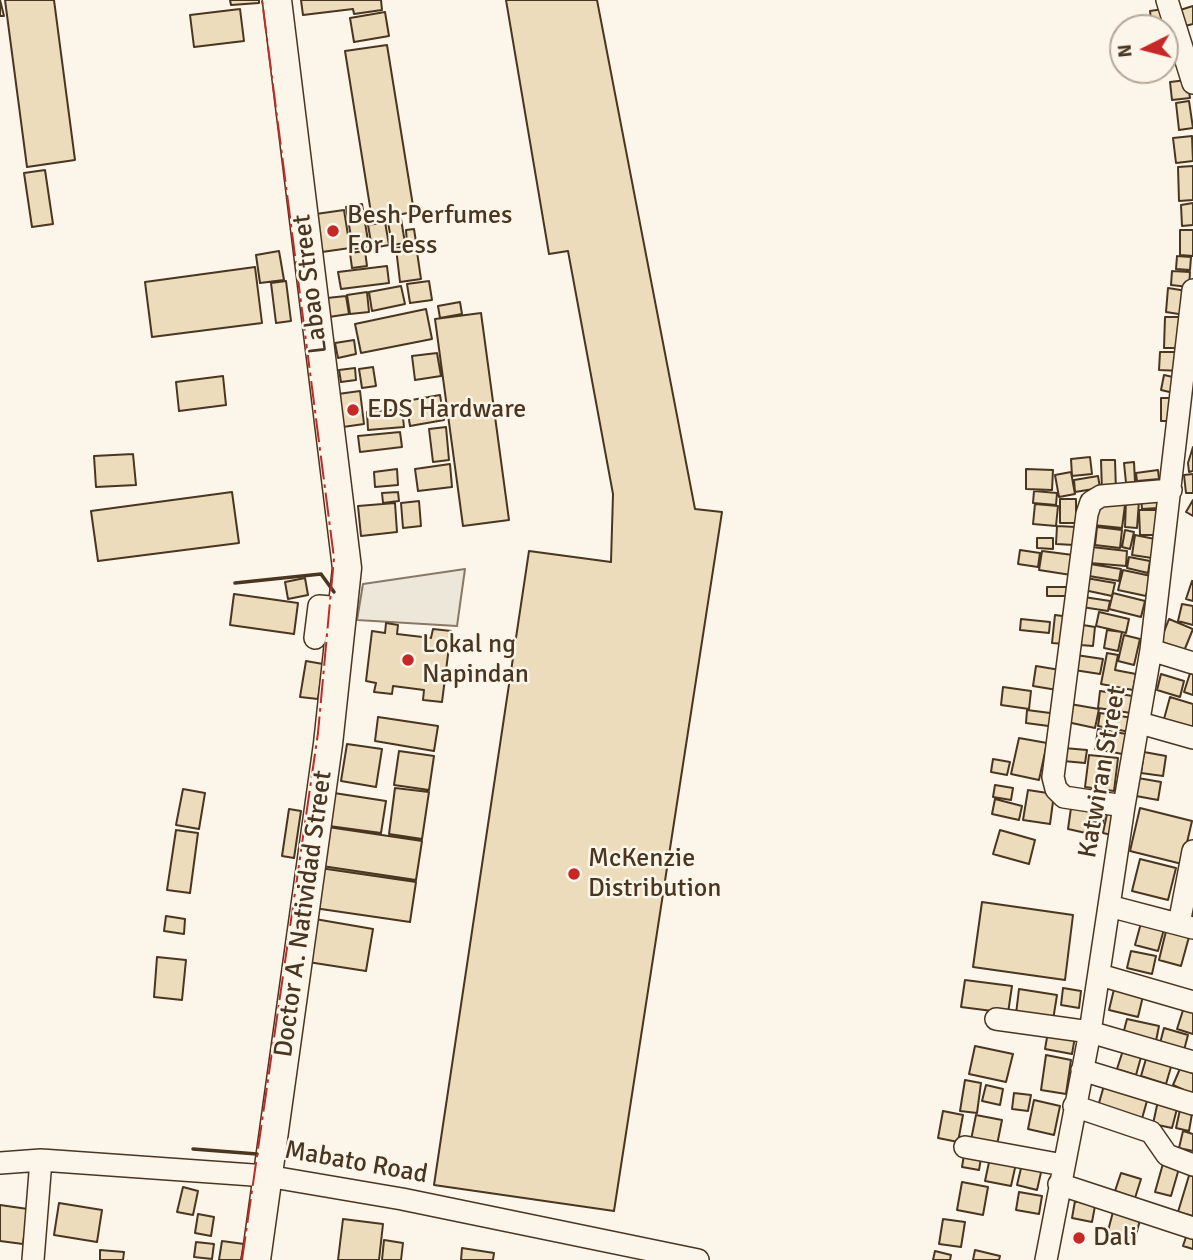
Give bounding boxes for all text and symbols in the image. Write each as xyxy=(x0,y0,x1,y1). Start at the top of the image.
north arrow xyxy=(1109,14,1179,84)
text: N xyxy=(1112,43,1138,59)
place label: Besh Perfumes For Less xyxy=(347,200,512,262)
street label: Labao Street xyxy=(287,212,335,356)
marker: Besh Perfumes For Less xyxy=(325,223,341,239)
place label: EDS Hardware xyxy=(367,394,526,426)
marker: EDS Hardware xyxy=(345,402,361,418)
place label: Lokal ng Napindan xyxy=(422,629,529,690)
marker: Lokal ng Napindan xyxy=(400,652,416,668)
street label: Katwiran Street xyxy=(1073,684,1133,860)
street label: Doctor A. Natividad Street xyxy=(268,769,340,1059)
place label: McKenzie Distribution xyxy=(588,843,721,904)
marker: McKenzie Distribution xyxy=(566,866,582,882)
street label: Mabato Road xyxy=(282,1135,430,1191)
place label: Dali xyxy=(1093,1222,1137,1254)
marker: Dali xyxy=(1071,1230,1087,1246)

